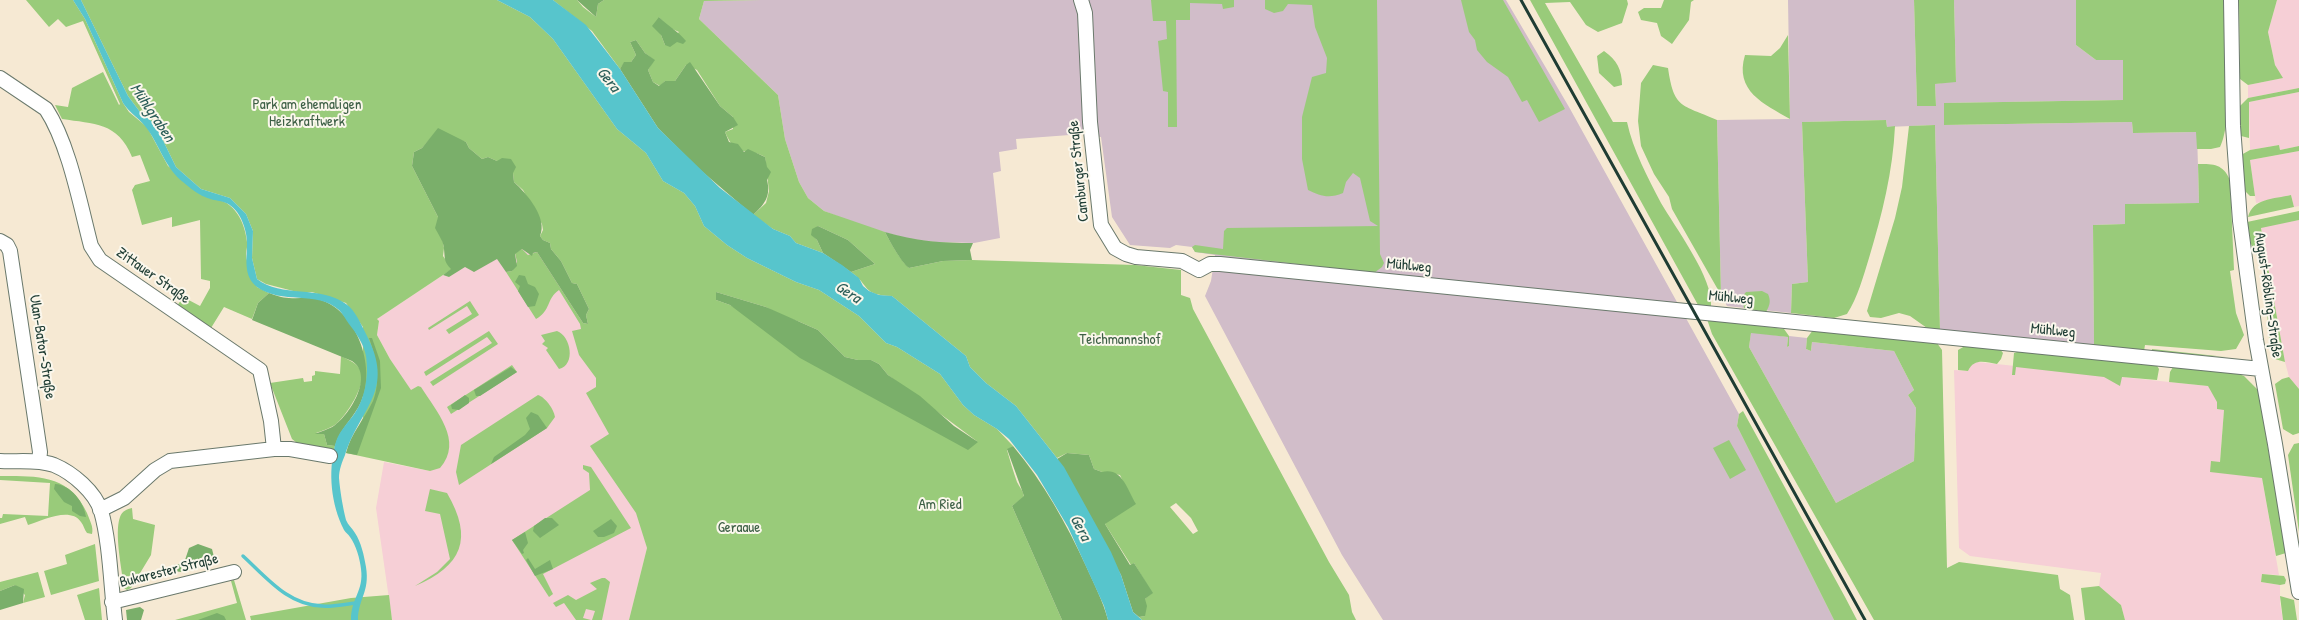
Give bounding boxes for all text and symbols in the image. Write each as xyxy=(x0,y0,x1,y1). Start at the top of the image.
water label: Gera xyxy=(592,64,624,96)
water label: Mühlgraben xyxy=(125,80,179,146)
park label: Park am ehemaligen Heizkraftwerk xyxy=(252,96,362,131)
street label: Camburger Straße xyxy=(1065,119,1093,223)
street label: August-Röbling-Straße xyxy=(2250,231,2286,359)
street label: Zittauer Straße xyxy=(113,244,193,308)
street label: Mühlweg xyxy=(1386,255,1432,277)
water label: Gera xyxy=(832,278,864,308)
street label: Mühlweg xyxy=(1708,287,1754,309)
street label: Ulan-Bator-Straße xyxy=(25,294,59,400)
street label: Mühlweg xyxy=(2030,320,2076,342)
park label: Teichmannshof xyxy=(1079,331,1161,349)
park label: Am Ried xyxy=(919,496,961,514)
water label: Gera xyxy=(1065,512,1095,544)
park label: Geraaue xyxy=(718,519,760,537)
street label: Bukarester Straße xyxy=(118,550,220,592)

